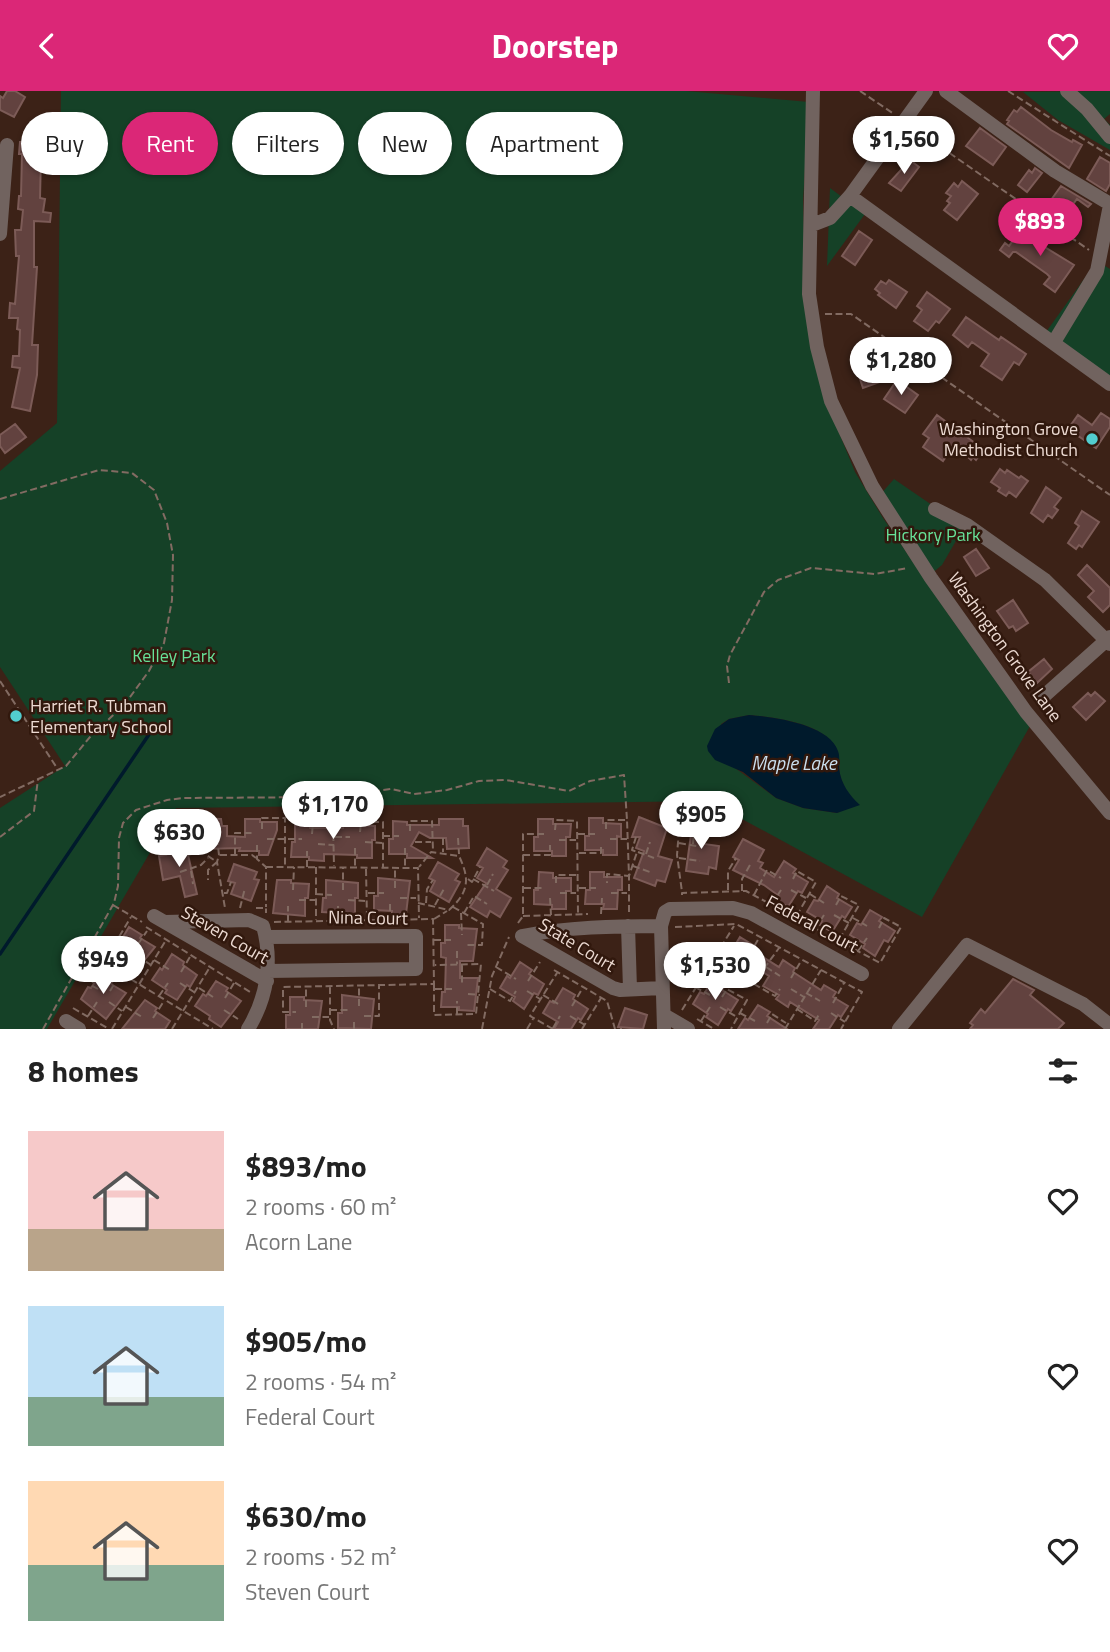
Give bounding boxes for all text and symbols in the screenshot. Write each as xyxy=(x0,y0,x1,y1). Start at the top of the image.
text: Doorstep xyxy=(492,22,618,70)
icon: back xyxy=(28,27,66,65)
icon: heart xyxy=(1044,27,1082,65)
chip: Buy xyxy=(21,112,108,175)
chip: Rent xyxy=(122,112,218,175)
chip: Filters xyxy=(232,112,344,175)
chip: New xyxy=(358,112,452,175)
chip: Apartment xyxy=(466,112,623,175)
pin: $1,560 xyxy=(847,116,961,176)
text: $1,560 xyxy=(869,121,939,156)
pin: $893 xyxy=(999,199,1081,258)
text: $893 xyxy=(1014,203,1066,238)
pin: $1,280 xyxy=(844,337,958,397)
text: $1,280 xyxy=(866,342,936,377)
place label: Washington Grove Methodist Church xyxy=(939,415,1078,463)
marker: Washington Grove Methodist Church xyxy=(1084,431,1100,447)
park label: Hickory Park xyxy=(885,521,981,548)
street label: Washington Grove Lane xyxy=(942,566,1069,727)
park label: Kelley Park xyxy=(132,642,216,669)
place label: Harriet R. Tubman Elementary School xyxy=(30,692,172,740)
marker: Harriet R. Tubman Elementary School xyxy=(8,708,24,724)
water label: Maple Lake xyxy=(751,748,838,777)
pin: $1,170 xyxy=(276,781,390,841)
text: $1,170 xyxy=(298,786,368,821)
pin: $905 xyxy=(660,791,742,851)
text: $905 xyxy=(675,796,727,831)
pin: $630 xyxy=(138,809,220,869)
text: $630 xyxy=(153,814,205,849)
street label: Federal Court xyxy=(761,888,864,960)
street label: Steven Court xyxy=(176,899,275,971)
street label: Nina Court xyxy=(328,903,409,932)
street label: State Court xyxy=(534,911,621,979)
pin: $949 xyxy=(62,937,144,996)
text: $949 xyxy=(77,941,129,976)
pin: $1,530 xyxy=(658,943,772,1002)
text: $1,530 xyxy=(680,947,750,982)
text: 8 homes xyxy=(28,1048,139,1094)
icon: filters xyxy=(1044,1052,1082,1090)
text: $893/mo xyxy=(245,1143,367,1189)
icon: home xyxy=(84,1159,168,1243)
icon: heart xyxy=(1044,1182,1082,1220)
text: 2 rooms · 60 m² xyxy=(245,1189,396,1224)
text: Acorn Lane xyxy=(245,1224,352,1259)
text: $905/mo xyxy=(245,1318,367,1364)
icon: home xyxy=(84,1334,168,1418)
icon: heart xyxy=(1044,1357,1082,1395)
text: 2 rooms · 54 m² xyxy=(245,1364,396,1399)
text: Federal Court xyxy=(245,1399,375,1434)
text: $630/mo xyxy=(245,1493,367,1539)
icon: home xyxy=(84,1509,168,1593)
icon: heart xyxy=(1044,1532,1082,1570)
text: 2 rooms · 52 m² xyxy=(245,1539,396,1574)
text: Steven Court xyxy=(245,1574,369,1609)

